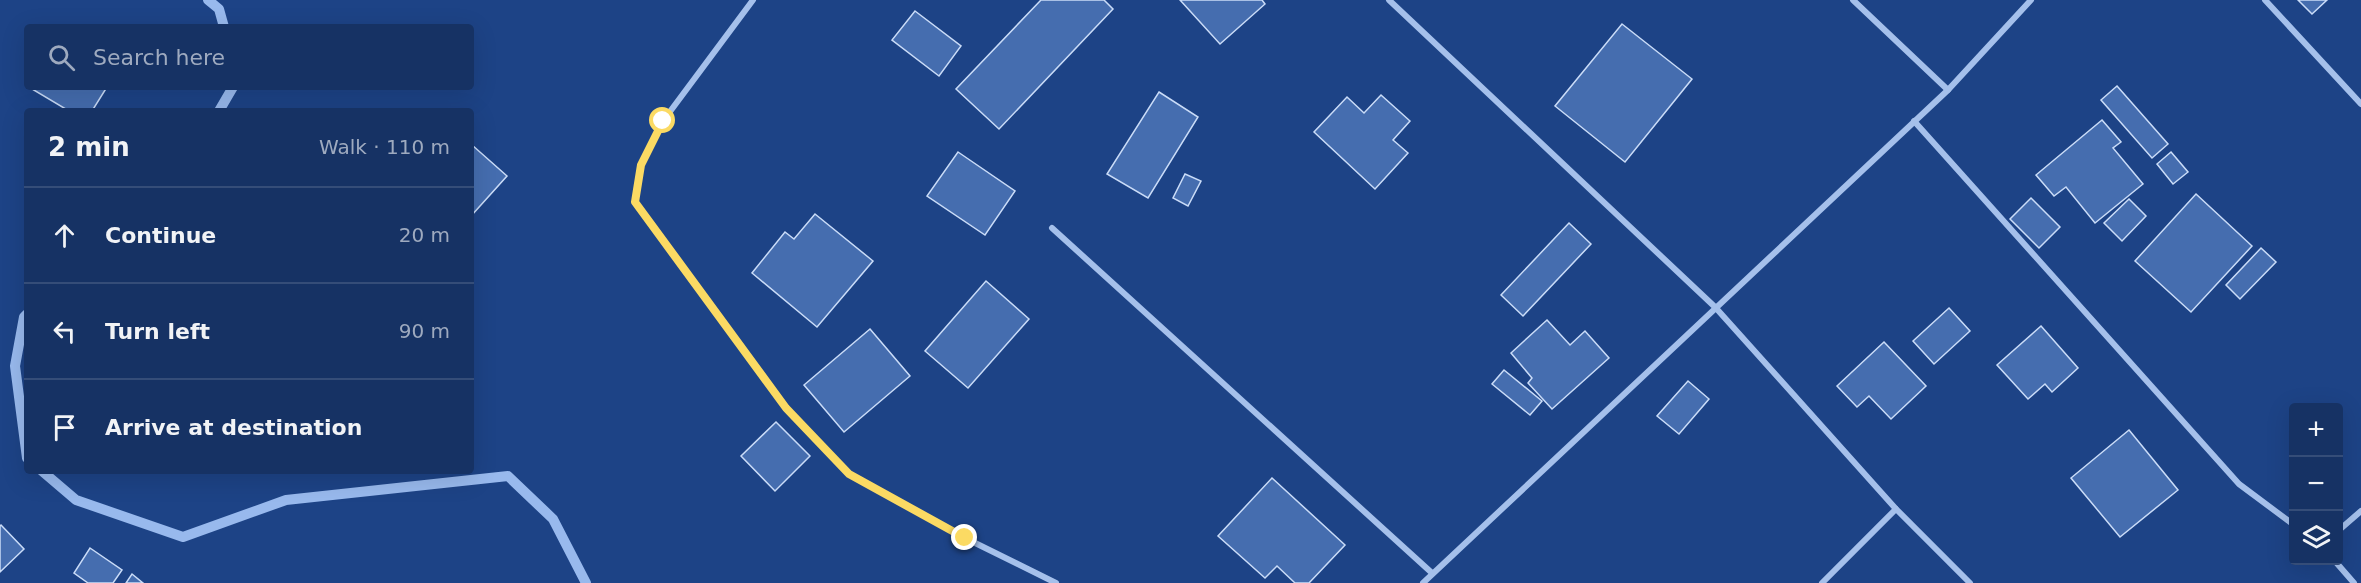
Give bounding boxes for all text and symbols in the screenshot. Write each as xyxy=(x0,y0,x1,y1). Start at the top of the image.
search box xyxy=(24,24,474,90)
icon: search xyxy=(45,41,78,74)
text: Search here xyxy=(93,45,225,70)
route start xyxy=(649,107,675,133)
text: 2 min xyxy=(48,132,130,162)
text: Walk · 110 m xyxy=(319,135,450,159)
icon: ahead xyxy=(48,219,81,252)
text: Continue xyxy=(105,223,216,248)
text: 20 m xyxy=(399,223,450,247)
icon: left xyxy=(48,315,81,348)
text: Turn left xyxy=(105,319,210,344)
text: 90 m xyxy=(399,319,450,343)
map controls xyxy=(2289,403,2343,565)
button: + xyxy=(2289,403,2343,457)
icon: arrive xyxy=(48,411,81,444)
text: Arrive at destination xyxy=(105,415,362,440)
button: − xyxy=(2289,457,2343,511)
button: layers xyxy=(2289,511,2343,565)
route end xyxy=(951,524,977,550)

